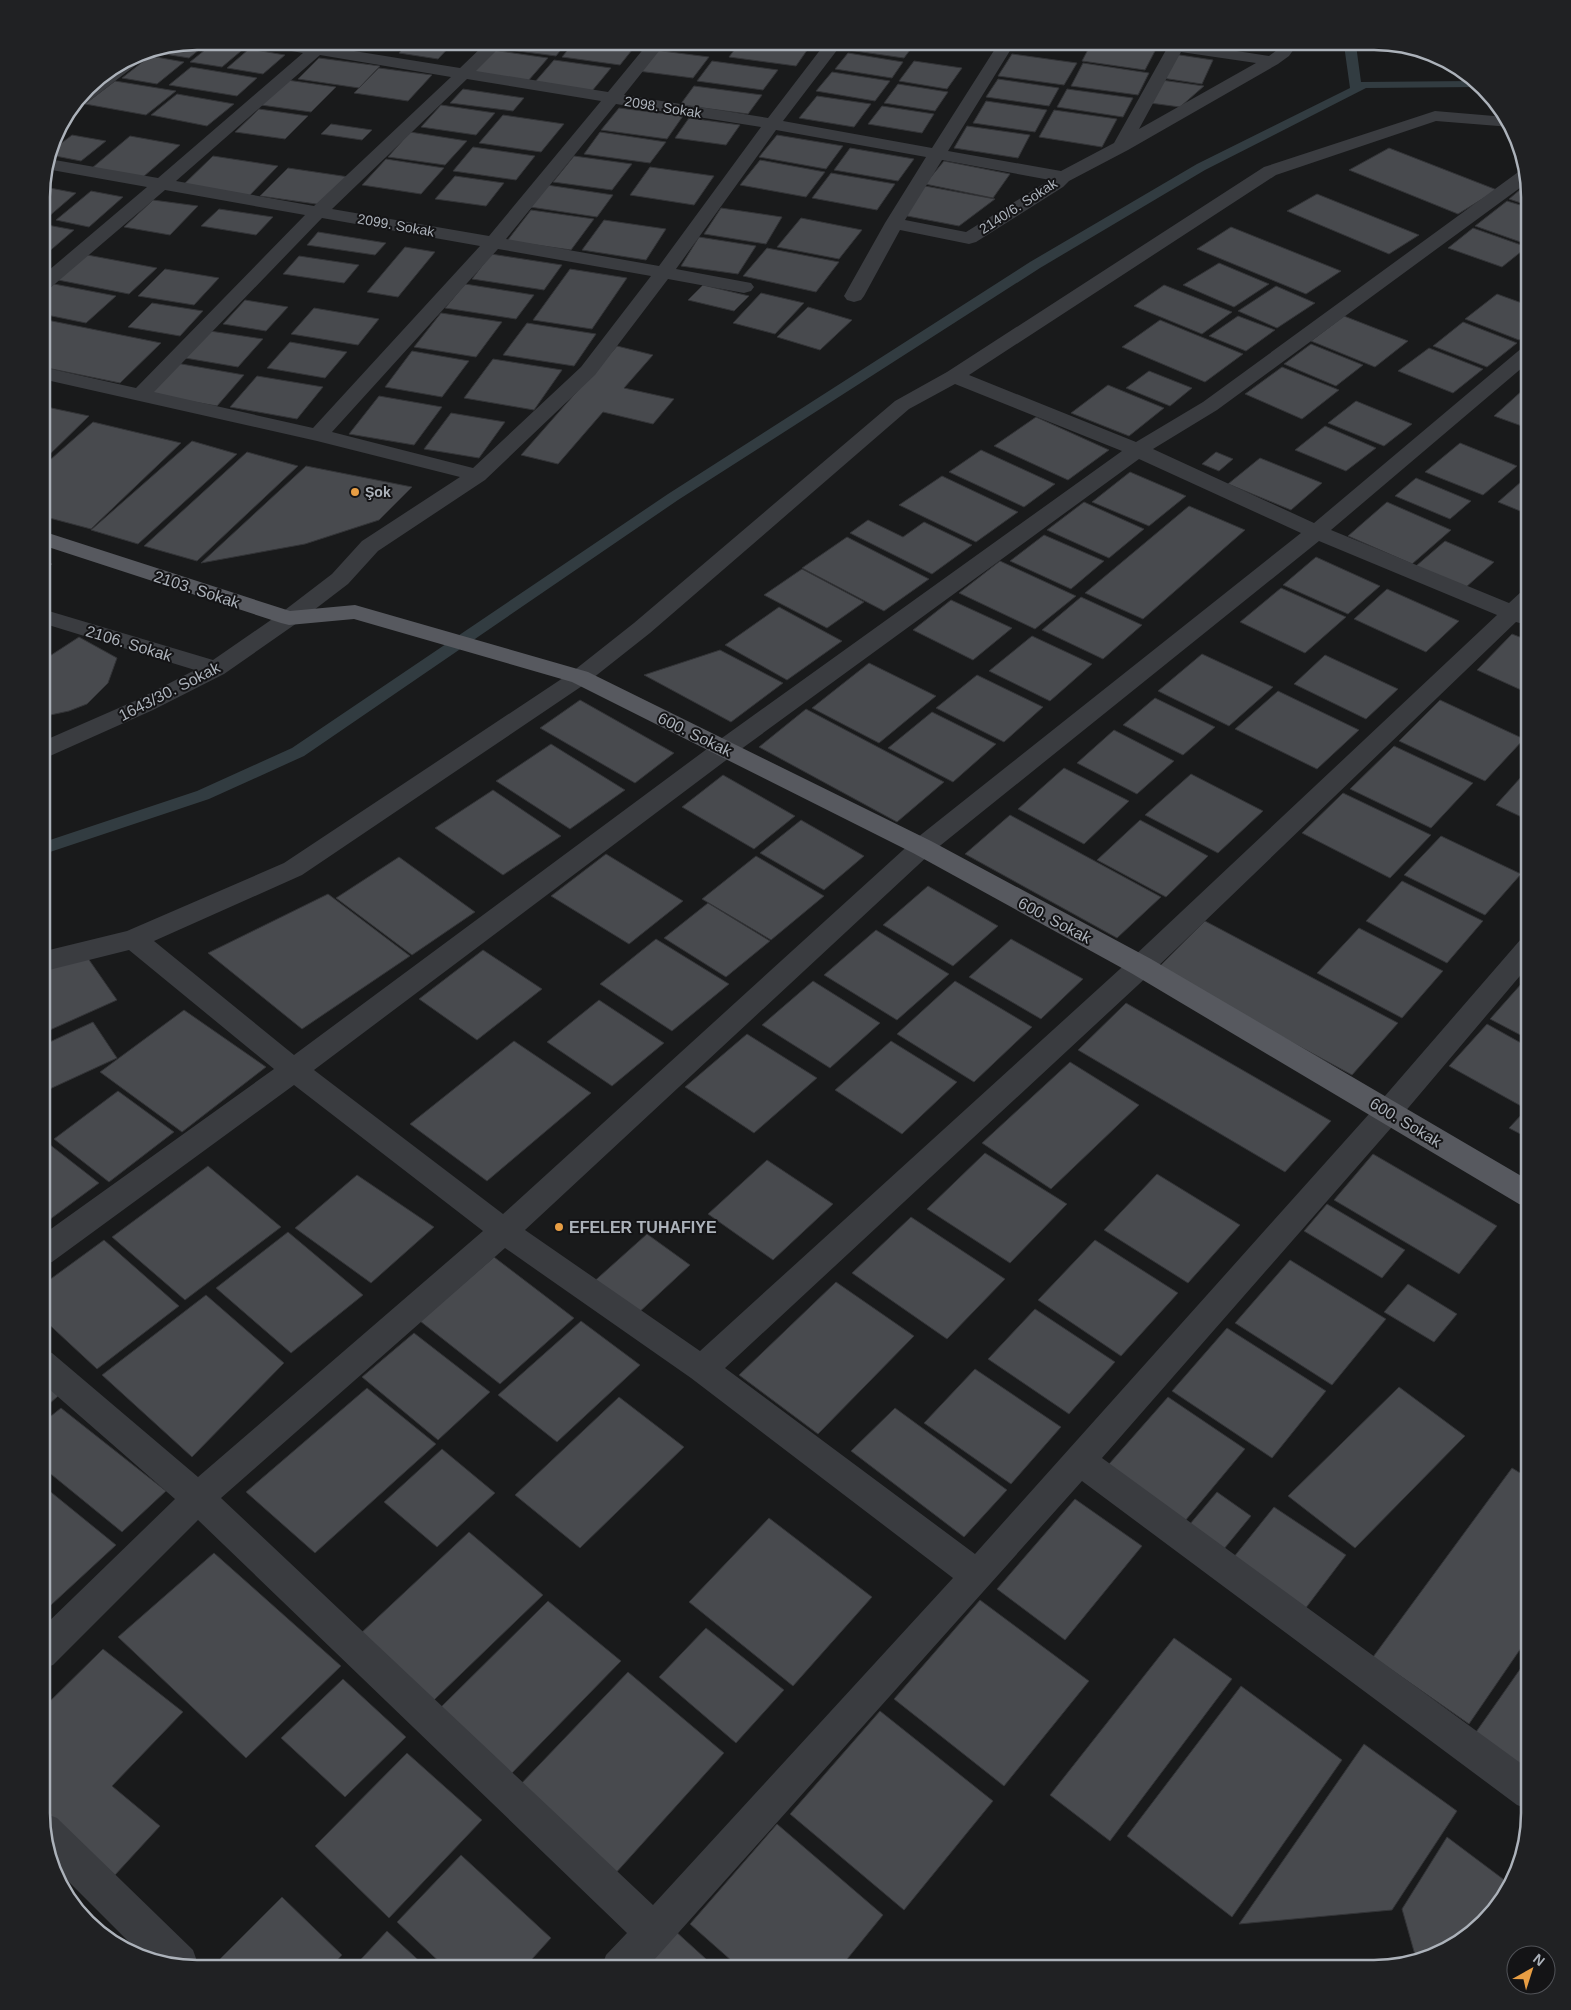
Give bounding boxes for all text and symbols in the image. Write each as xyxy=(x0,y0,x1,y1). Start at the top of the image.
street label: 2098. Sokak xyxy=(623,93,704,121)
street label: 2140/6. Sokak xyxy=(976,174,1061,237)
street label: 2099. Sokak xyxy=(356,210,437,240)
place label: Şok xyxy=(365,484,391,500)
marker: Şok xyxy=(349,486,361,498)
street label: 2103. Sokak xyxy=(152,568,243,612)
street label: 2106. Sokak xyxy=(84,622,175,665)
street label: 1643/30. Sokak xyxy=(116,658,224,724)
street label: 600. Sokak xyxy=(655,709,735,760)
street label: 600. Sokak xyxy=(1015,894,1095,947)
street label: 600. Sokak xyxy=(1367,1095,1445,1151)
place label: EFELER TUHAFIYE xyxy=(569,1219,717,1236)
marker: EFELER TUHAFIYE xyxy=(553,1221,565,1233)
north arrow xyxy=(1506,1945,1556,1995)
text: N xyxy=(1530,1950,1548,1969)

